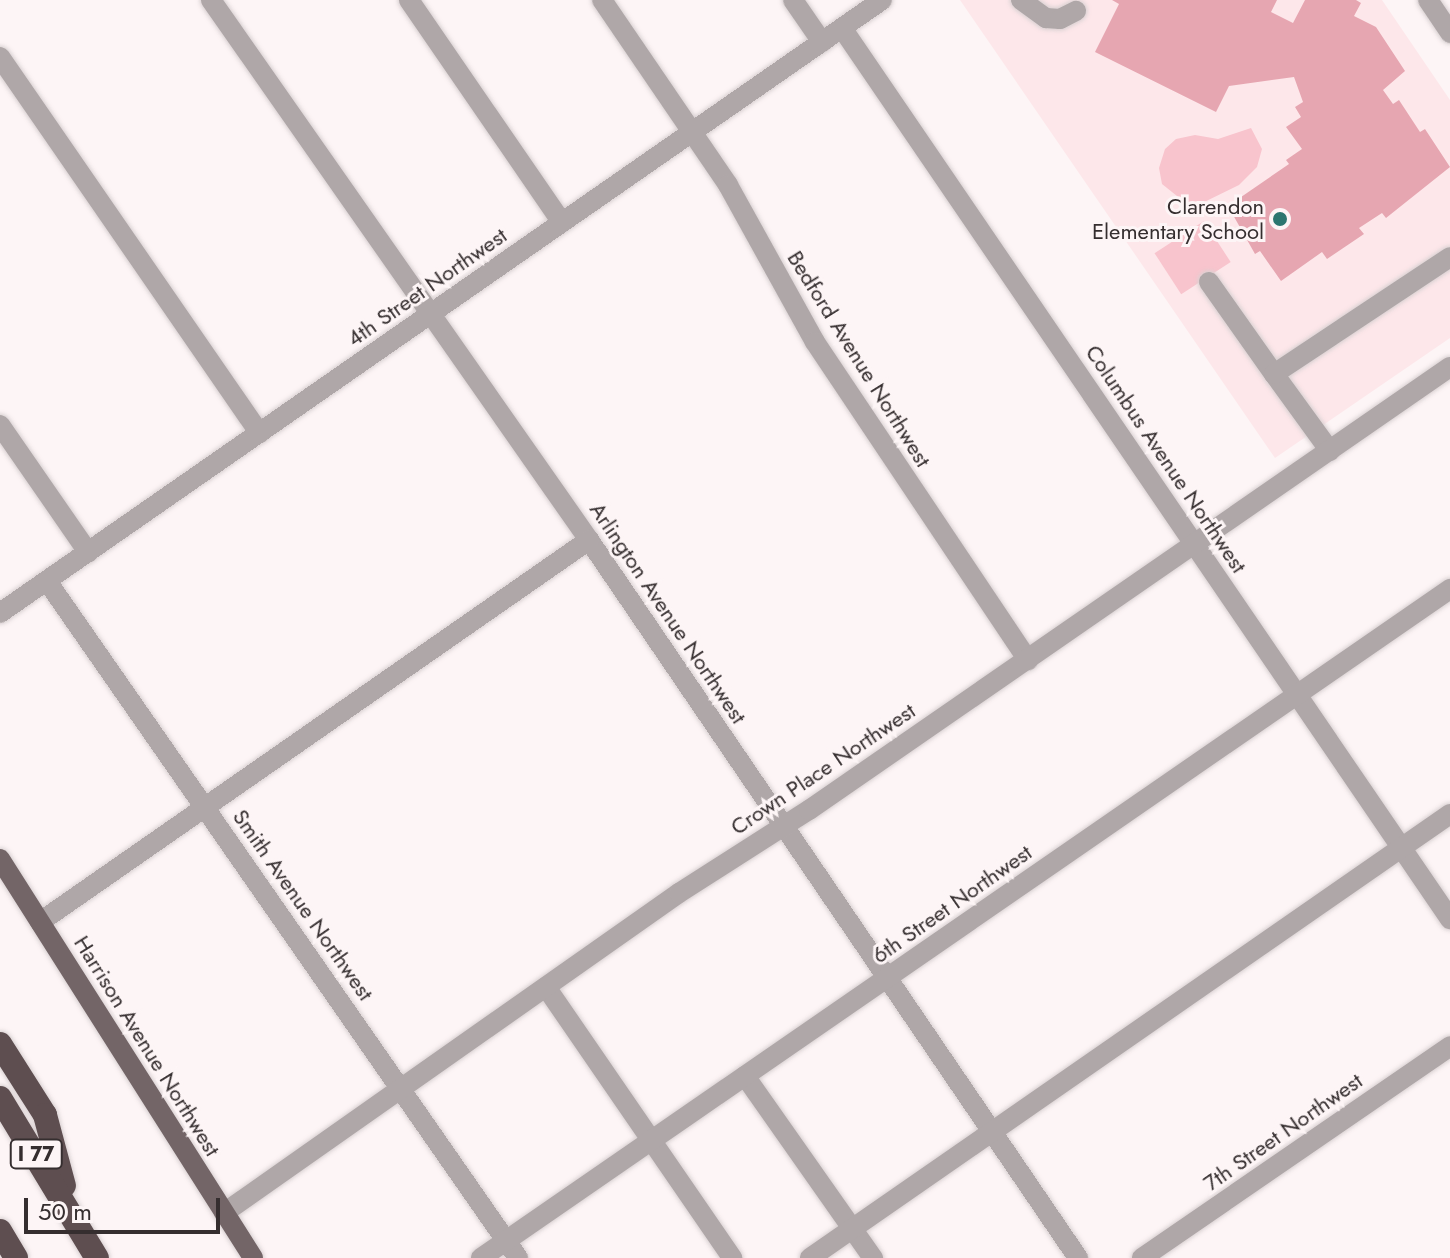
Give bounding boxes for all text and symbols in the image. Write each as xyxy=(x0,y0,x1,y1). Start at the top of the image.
place label: Clarendon Elementary School xyxy=(1092,193,1264,244)
marker: Clarendon Elementary School xyxy=(1271,210,1289,228)
street label: 4th Street Northwest xyxy=(342,222,512,352)
street label: Bedford Avenue Northwest xyxy=(782,246,936,472)
street label: Columbus Avenue Northwest xyxy=(1080,340,1252,578)
street label: Arlington Avenue Northwest xyxy=(584,497,752,729)
street label: Crown Place Northwest xyxy=(726,697,920,841)
street label: Smith Avenue Northwest xyxy=(227,804,379,1006)
street label: 6th Street Northwest xyxy=(867,839,1037,969)
street label: Harrison Avenue Northwest xyxy=(68,931,226,1161)
street label: 7th Street Northwest xyxy=(1199,1067,1367,1197)
road number: I 77 xyxy=(8,1138,64,1170)
scale bar xyxy=(28,1182,224,1232)
text: 50 m xyxy=(38,1194,92,1229)

